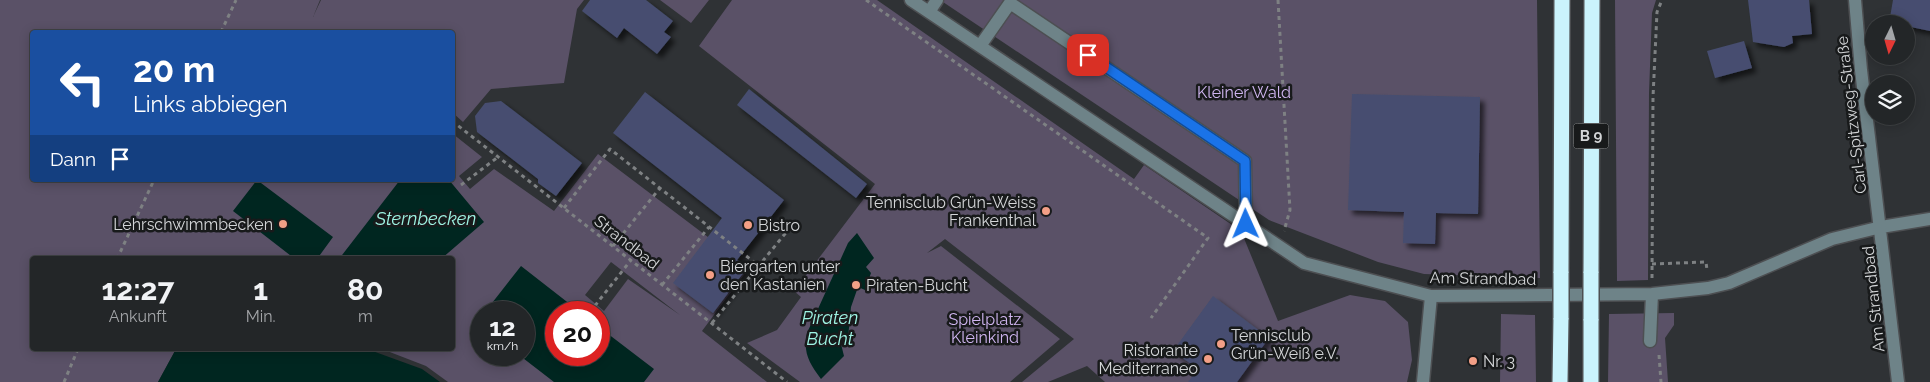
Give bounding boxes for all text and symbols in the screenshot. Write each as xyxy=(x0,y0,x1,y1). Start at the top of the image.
north arrow xyxy=(1865,15,1915,65)
map controls xyxy=(1865,15,1915,125)
pin xyxy=(1067,34,1109,76)
street label: Carl-Spitzweg-Straße xyxy=(1832,35,1871,195)
icon: arrive xyxy=(1074,41,1102,69)
text: 20 m xyxy=(133,49,215,90)
icon: left xyxy=(50,50,115,115)
button: layers xyxy=(1865,75,1915,125)
park label: Kleiner Wald xyxy=(1197,83,1291,102)
text: Links abbiegen xyxy=(133,91,288,117)
road number: B 9 xyxy=(1574,124,1608,148)
icon: arrive xyxy=(106,145,134,173)
text: Dann xyxy=(50,148,96,170)
place label: Tennisclub Grün-Weiss Frankenthal xyxy=(866,193,1037,230)
position arrow xyxy=(1219,197,1271,249)
marker: Tennisclub Grün-Weiss Frankenthal xyxy=(1040,205,1052,217)
water label: Sternbecken xyxy=(375,208,476,229)
street label: Strandbad xyxy=(590,211,663,274)
place label: Lehrschwimmbecken xyxy=(113,215,273,234)
place label: Bistro xyxy=(758,216,800,235)
marker: Lehrschwimmbecken xyxy=(277,218,289,230)
marker: Bistro xyxy=(742,219,754,231)
street label: Am Strandbad xyxy=(1858,245,1889,353)
place label: Biergarten unter den Kastanien xyxy=(720,257,841,294)
street label: Am Strandbad xyxy=(1429,268,1537,289)
marker: Biergarten unter den Kastanien xyxy=(704,269,716,281)
text: 12:27 xyxy=(101,272,174,307)
text: 1 xyxy=(253,272,268,307)
text: 80 xyxy=(347,272,384,307)
place label: Piraten-Bucht xyxy=(866,276,969,295)
marker: Piraten-Bucht xyxy=(850,279,862,291)
speed limit sign: 20 xyxy=(545,301,610,366)
text: Ankunft xyxy=(109,307,167,326)
text: Min. xyxy=(246,307,276,326)
text: m xyxy=(358,307,373,326)
water label: Piraten Bucht xyxy=(802,307,858,349)
park label: Spielplatz Kleinkind xyxy=(949,310,1022,347)
text: 12 xyxy=(489,312,516,342)
place label: Tennisclub Grün-Weiß e.V. xyxy=(1231,326,1339,363)
marker: Tennisclub Grün-Weiß e.V. xyxy=(1215,338,1227,350)
text: km/h xyxy=(487,339,518,353)
place label: Ristorante Mediterraneo xyxy=(1098,341,1198,378)
place label: Nr. 3 xyxy=(1483,352,1515,371)
marker: Ristorante Mediterraneo xyxy=(1202,353,1214,365)
marker: Nr. 3 xyxy=(1467,355,1479,367)

